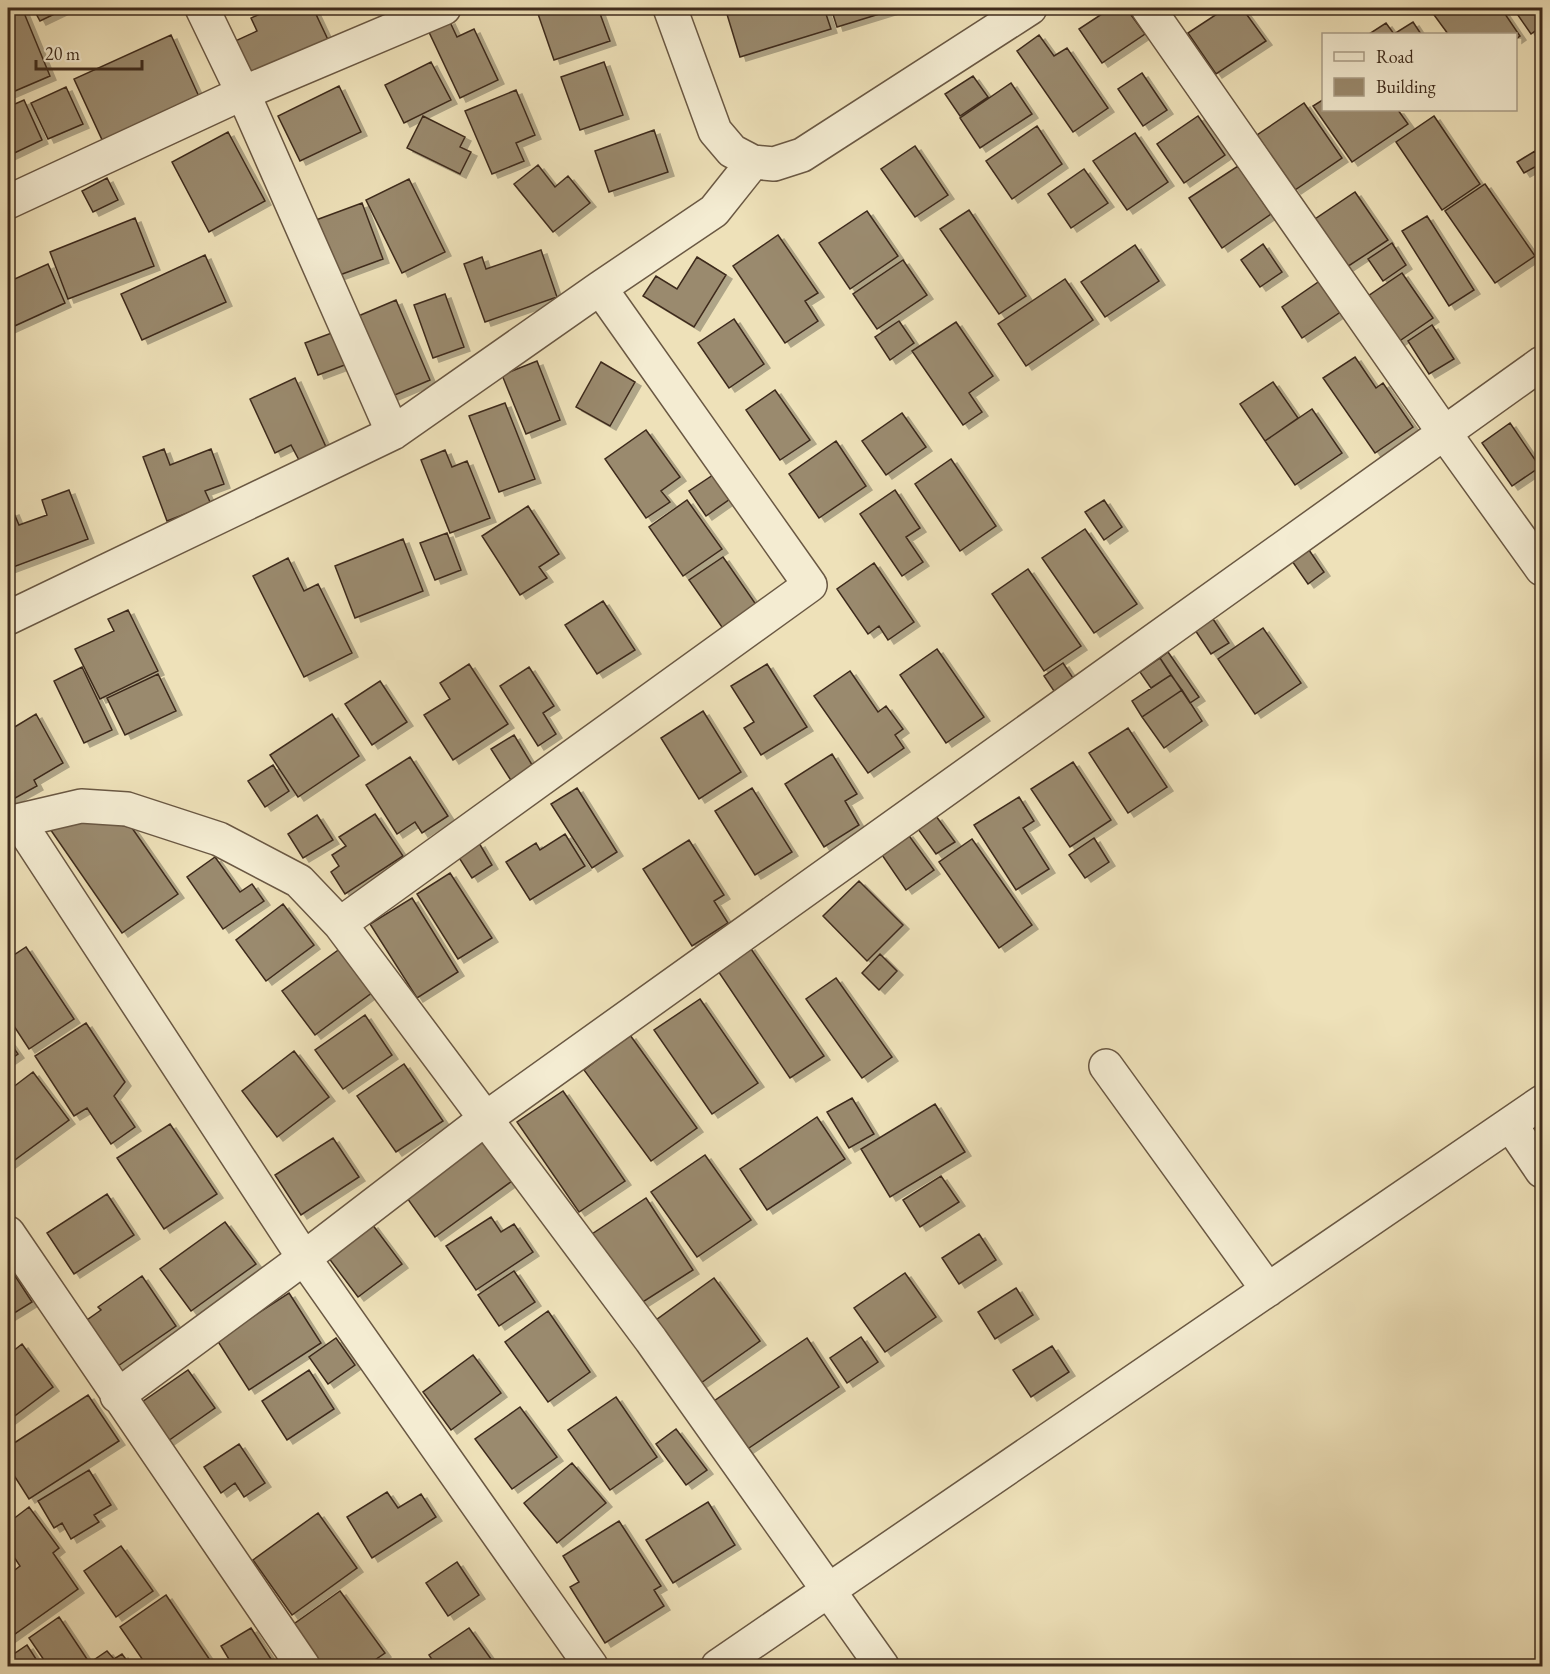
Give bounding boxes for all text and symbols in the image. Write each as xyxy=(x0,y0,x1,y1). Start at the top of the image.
scale bar xyxy=(36,33,142,71)
legend xyxy=(1322,33,1517,111)
text: 20 m xyxy=(45,42,80,65)
text: Road xyxy=(1376,45,1415,68)
text: Building xyxy=(1376,75,1436,98)

